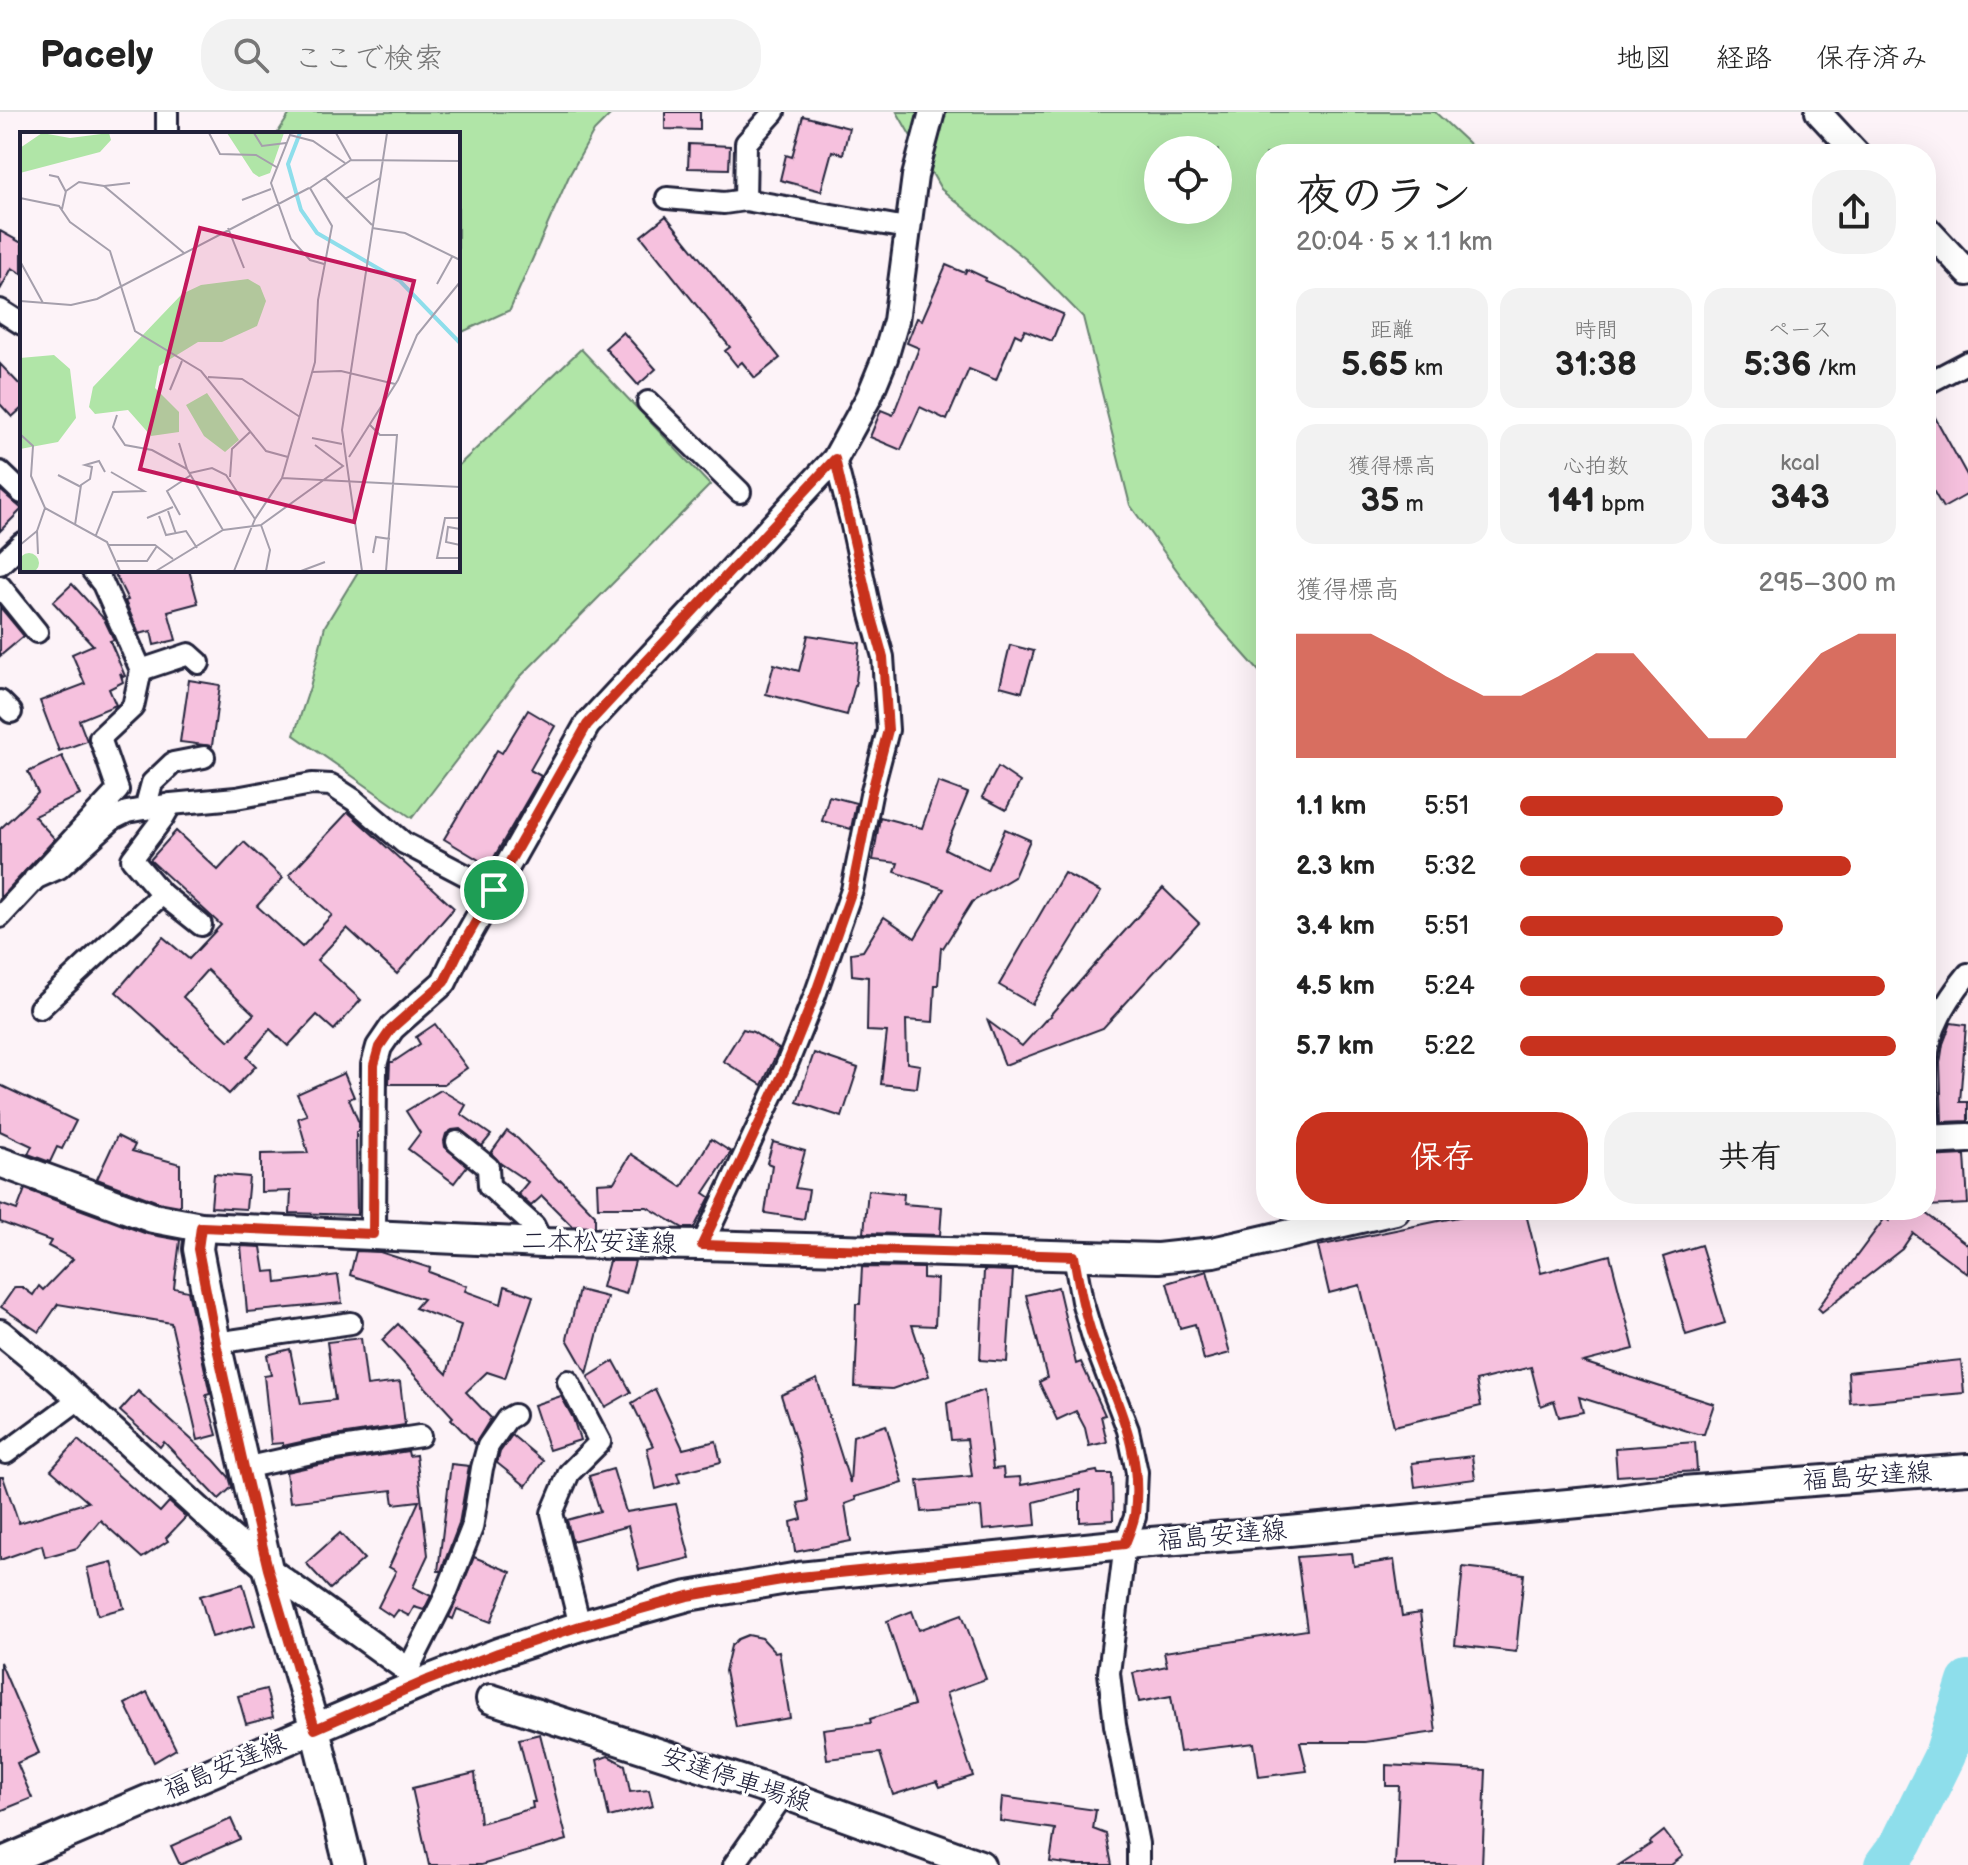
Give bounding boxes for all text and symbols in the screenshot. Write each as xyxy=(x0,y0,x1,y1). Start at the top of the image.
search box xyxy=(201,19,761,91)
text: Pacely xyxy=(40,33,153,78)
icon: search xyxy=(229,33,273,77)
text: ここで検索 xyxy=(293,41,443,77)
text: 地図 xyxy=(1616,42,1672,75)
text: 経路 xyxy=(1716,42,1772,75)
text: 保存済み xyxy=(1816,42,1928,75)
inset map xyxy=(20,132,460,572)
map controls xyxy=(1144,136,1232,224)
button: locate xyxy=(1144,136,1232,224)
text: 夜のラン xyxy=(1296,170,1472,223)
button: share xyxy=(1812,170,1896,254)
text: 20:04 · 5 × 1.1 km xyxy=(1296,227,1493,258)
text: 距離 xyxy=(1370,317,1414,344)
text: 時間 xyxy=(1574,317,1618,344)
text: ペース xyxy=(1768,317,1832,344)
text: 5.65 xyxy=(1341,344,1408,385)
text: 31:38 xyxy=(1555,344,1637,385)
text: 5:36 xyxy=(1743,344,1812,385)
text: km xyxy=(1408,355,1443,382)
text: /km xyxy=(1812,355,1857,382)
text: kcal xyxy=(1780,450,1820,477)
text: 獲得標高 xyxy=(1348,453,1436,480)
text: 心拍数 xyxy=(1563,453,1629,480)
text: 343 xyxy=(1770,477,1830,518)
text: 35 xyxy=(1360,480,1400,521)
text: 141 xyxy=(1547,480,1595,521)
text: m xyxy=(1400,491,1424,518)
text: bpm xyxy=(1595,491,1645,518)
text: 295–300 m xyxy=(1759,568,1896,599)
text: 獲得標高 xyxy=(1296,575,1400,606)
text: 1.1 km xyxy=(1296,791,1366,822)
text: 5:51 xyxy=(1424,791,1469,822)
text: 2.3 km xyxy=(1296,851,1375,882)
text: 5:32 xyxy=(1424,851,1475,882)
pin xyxy=(460,856,528,924)
icon: arrive xyxy=(472,868,516,912)
text: 3.4 km xyxy=(1296,911,1375,942)
text: 5:51 xyxy=(1424,911,1469,942)
text: 4.5 km xyxy=(1296,971,1375,1002)
text: 5:24 xyxy=(1424,971,1475,1002)
text: 5.7 km xyxy=(1296,1031,1374,1062)
text: 5:22 xyxy=(1424,1031,1475,1062)
button: 保存 xyxy=(1296,1112,1588,1204)
button: 共有 xyxy=(1604,1112,1896,1204)
street label: 二本松安達線 xyxy=(521,1226,677,1260)
street label: 福島安達線 xyxy=(1801,1457,1933,1497)
street label: 福島安達線 xyxy=(1156,1515,1288,1557)
street label: 福島安達線 xyxy=(159,1727,291,1807)
street label: 安達停車場線 xyxy=(657,1741,815,1819)

